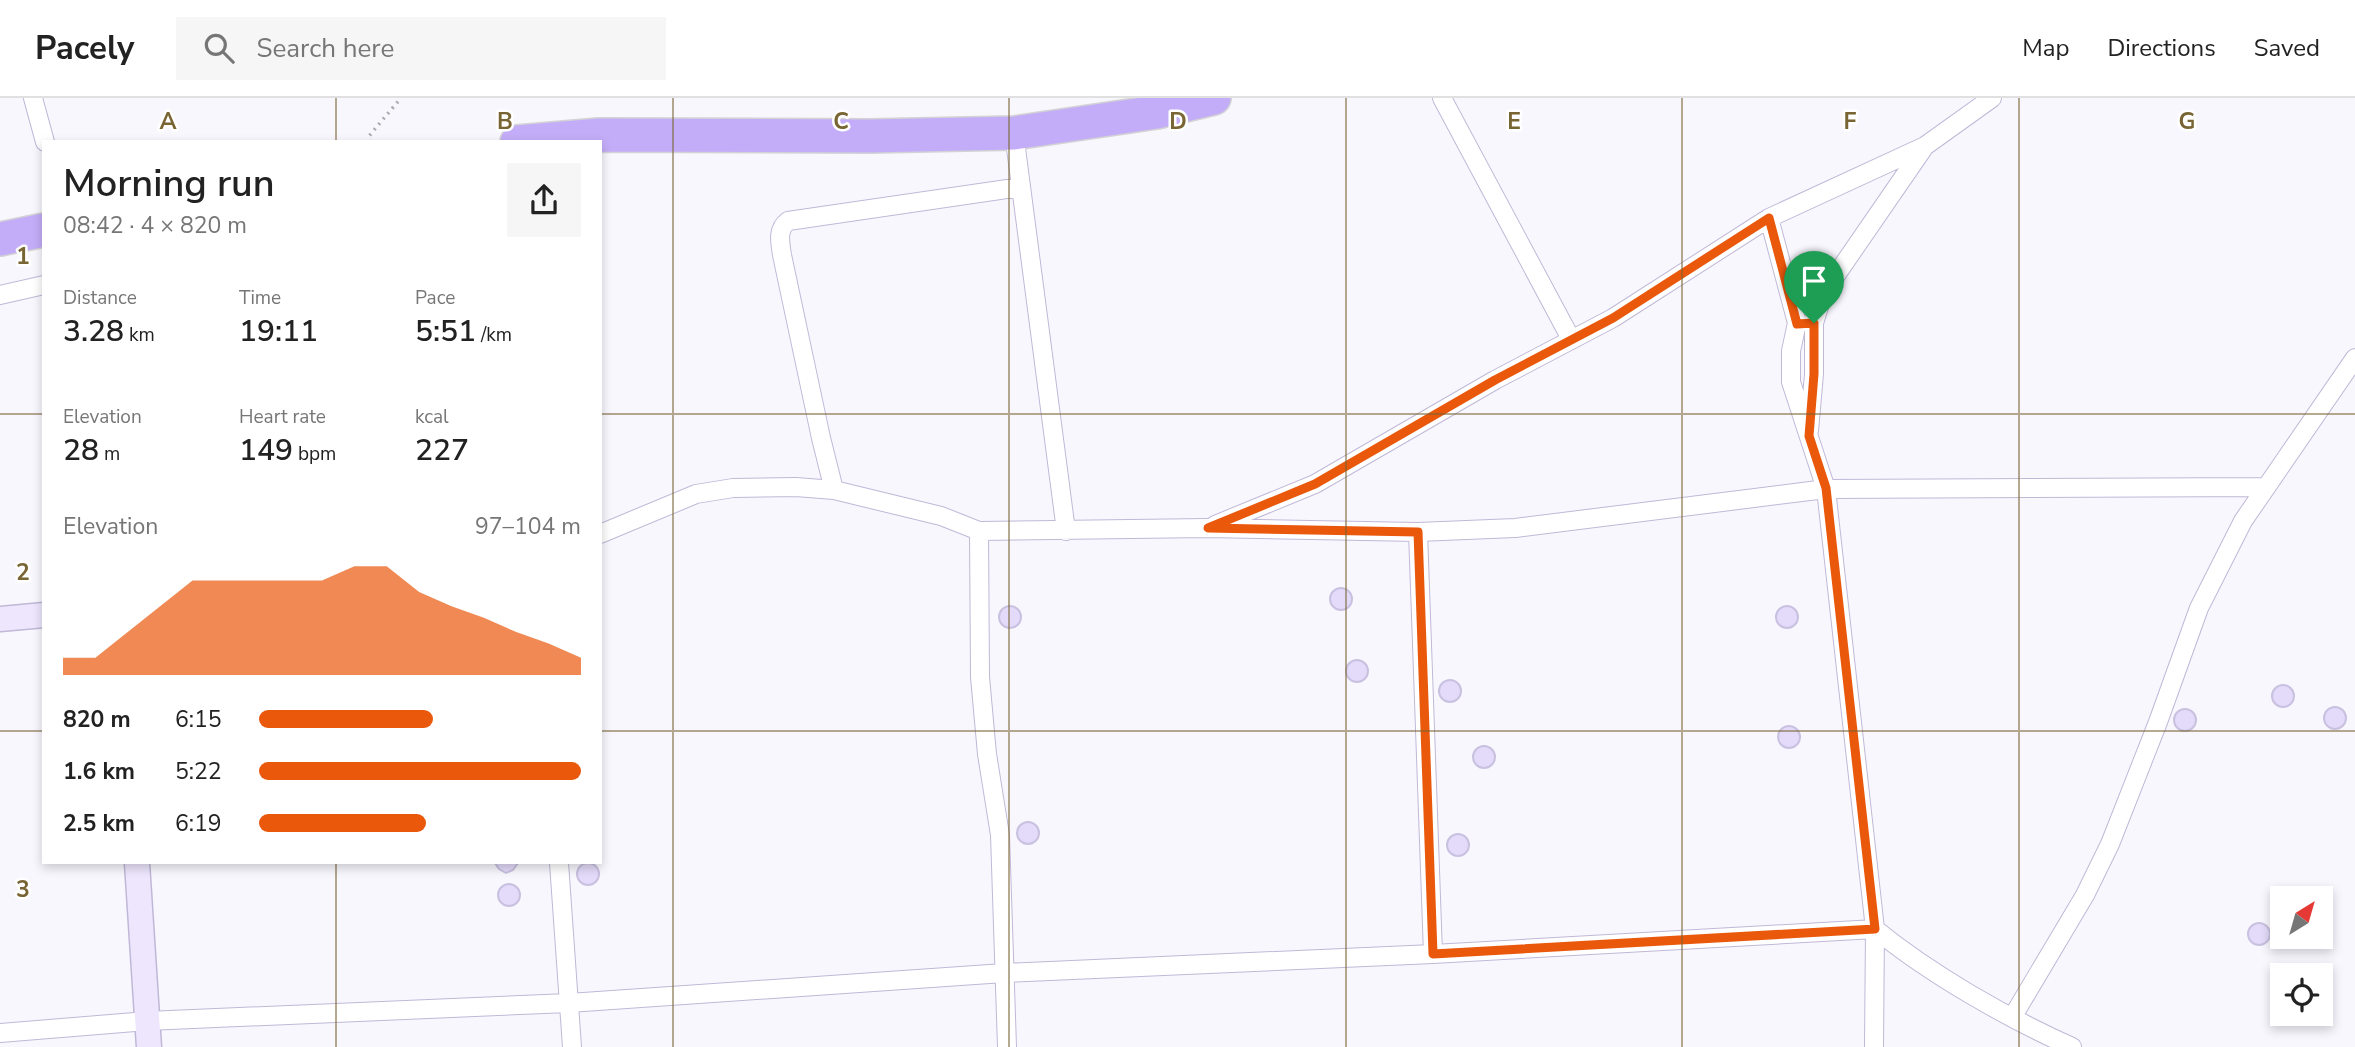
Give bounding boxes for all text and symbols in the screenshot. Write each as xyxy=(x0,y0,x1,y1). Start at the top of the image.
search box xyxy=(176,17,666,80)
text: Pacely xyxy=(35,26,134,71)
icon: search xyxy=(200,29,238,67)
text: Search here xyxy=(256,31,394,66)
text: Map xyxy=(2022,32,2069,64)
text: Directions xyxy=(2107,32,2216,64)
text: Saved xyxy=(2254,32,2320,64)
text: A xyxy=(159,106,177,137)
text: B xyxy=(497,106,513,137)
text: C xyxy=(833,106,849,137)
text: D xyxy=(1169,106,1187,137)
text: E xyxy=(1507,106,1521,137)
text: F xyxy=(1844,106,1857,137)
text: G xyxy=(2179,106,2195,137)
text: Morning run xyxy=(63,158,275,209)
button: share xyxy=(507,163,581,237)
text: 08:42 · 4 × 820 m xyxy=(63,210,247,241)
text: 1 xyxy=(16,241,30,272)
pin xyxy=(1784,251,1844,323)
icon: arrive xyxy=(1795,262,1833,300)
text: Distance xyxy=(63,285,137,311)
text: Time xyxy=(239,285,281,311)
text: Pace xyxy=(415,285,455,311)
text: 3.28 xyxy=(63,311,124,352)
text: 19:11 xyxy=(239,311,318,352)
text: 5:51 xyxy=(415,311,476,352)
text: km xyxy=(124,322,155,348)
text: /km xyxy=(476,322,512,348)
text: Elevation xyxy=(63,404,142,430)
text: Heart rate xyxy=(239,404,326,430)
text: kcal xyxy=(415,404,449,430)
text: 28 xyxy=(63,430,99,471)
text: 149 xyxy=(239,430,293,471)
text: 227 xyxy=(415,430,469,471)
text: m xyxy=(99,441,120,467)
text: bpm xyxy=(293,441,336,467)
text: Elevation xyxy=(63,511,158,542)
text: 97–104 m xyxy=(475,511,581,542)
text: 2 xyxy=(16,557,30,588)
text: 820 m xyxy=(63,704,131,735)
text: 6:15 xyxy=(175,704,222,735)
text: 1.6 km xyxy=(63,756,135,787)
text: 5:22 xyxy=(175,756,222,787)
text: 2.5 km xyxy=(63,808,135,839)
text: 6:19 xyxy=(175,808,222,839)
text: 3 xyxy=(16,874,30,905)
north arrow xyxy=(2270,886,2333,948)
map controls xyxy=(2270,886,2333,1026)
button: locate xyxy=(2270,963,2333,1026)

